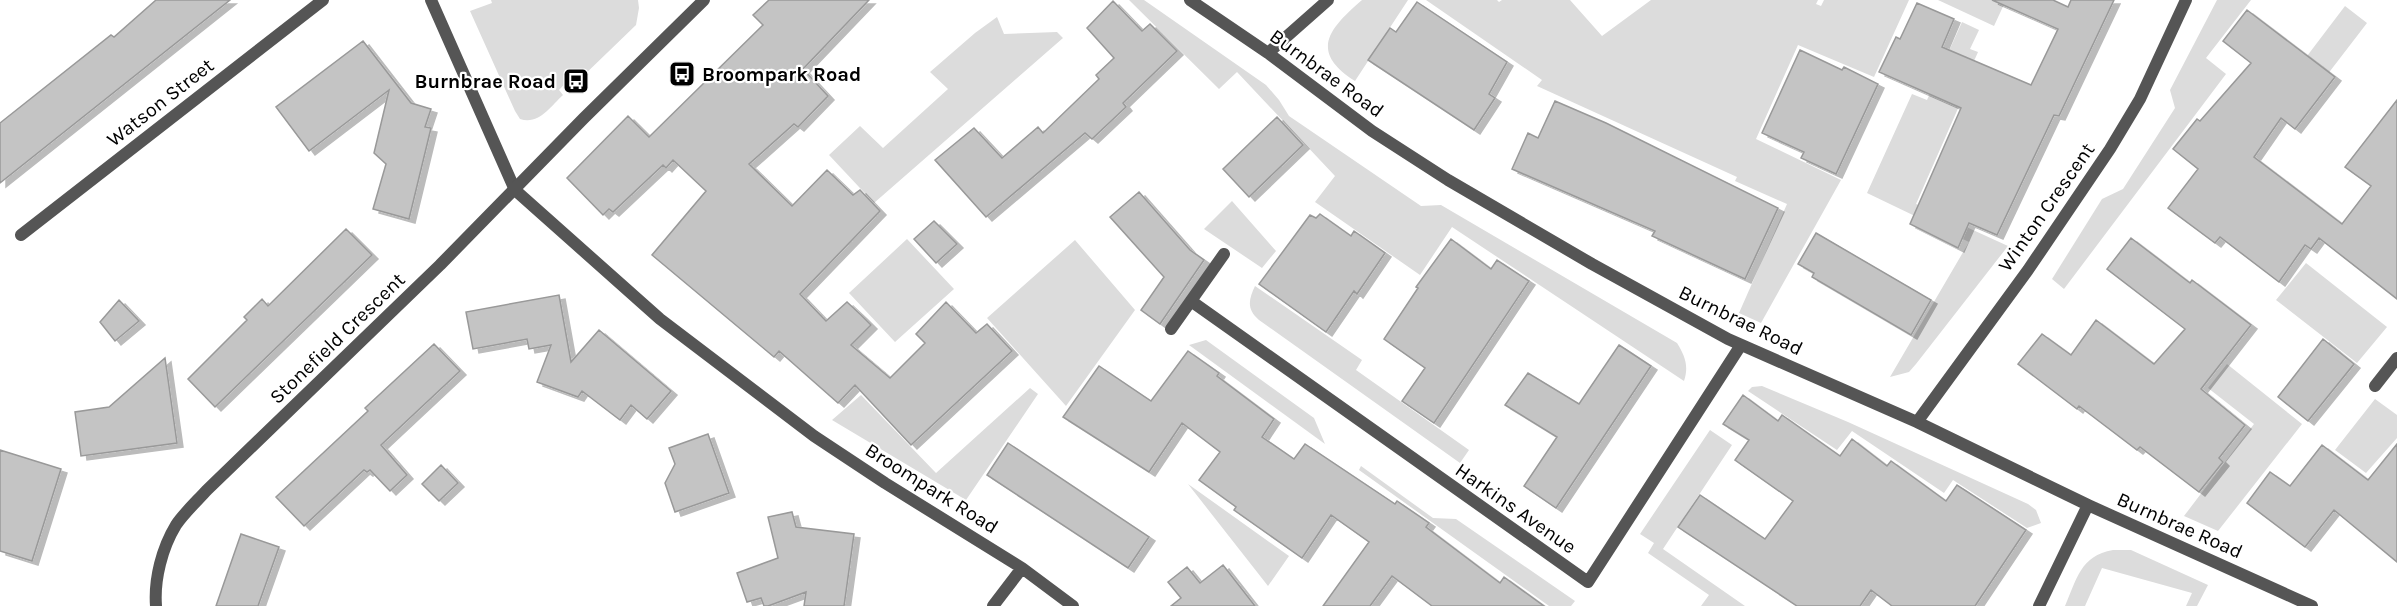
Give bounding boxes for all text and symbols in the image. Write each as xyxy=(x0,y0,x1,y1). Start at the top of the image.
street label: Burnbrae Road xyxy=(1265,24,1388,122)
street label: Watson Street xyxy=(102,53,219,151)
bus stop icon: Broompark Road xyxy=(667,59,697,89)
place label: Broompark Road xyxy=(702,63,861,86)
bus stop icon: Burnbrae Road xyxy=(561,66,591,96)
place label: Burnbrae Road xyxy=(415,70,556,93)
street label: Winton Crescent xyxy=(1994,138,2100,276)
street label: Stonefield Crescent xyxy=(265,268,410,409)
street label: Burnbrae Road xyxy=(1675,281,1806,360)
street label: Broompark Road xyxy=(861,438,1002,539)
street label: Harkins Avenue xyxy=(1451,458,1580,559)
street label: Burnbrae Road xyxy=(2113,487,2246,563)

